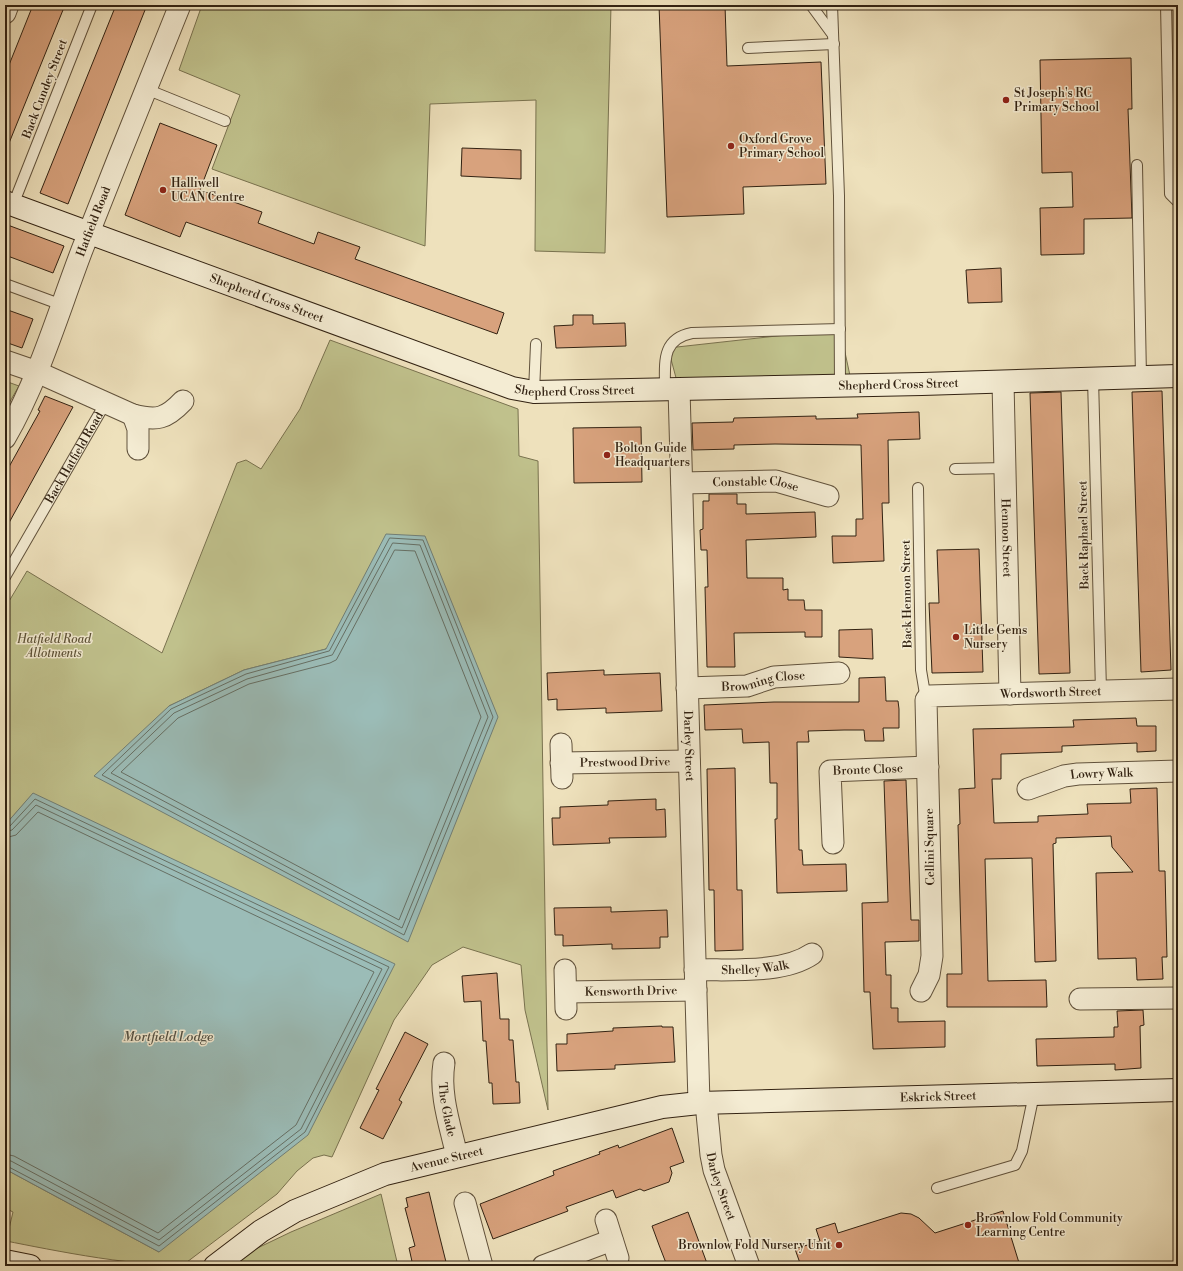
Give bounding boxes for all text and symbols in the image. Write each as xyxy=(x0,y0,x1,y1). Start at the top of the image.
street label: Back Cundey Street xyxy=(19,36,71,142)
place label: St Joseph's RC Primary School xyxy=(1014,86,1100,115)
marker: St Joseph's RC Primary School xyxy=(1001,95,1011,105)
place label: Oxford Grove Primary School xyxy=(739,132,825,161)
marker: Oxford Grove Primary School xyxy=(726,141,736,151)
place label: Halliwell UCAN Centre xyxy=(171,176,245,205)
street label: Hatfield Road xyxy=(73,184,114,259)
marker: Halliwell UCAN Centre xyxy=(158,185,168,195)
street label: Shepherd Cross Street xyxy=(208,270,327,326)
street label: Shepherd Cross Street xyxy=(838,375,960,393)
street label: Shepherd Cross Street xyxy=(513,381,636,399)
street label: Back Hatfield Road xyxy=(41,409,106,507)
place label: Bolton Guide Headquarters xyxy=(614,441,690,470)
marker: Bolton Guide Headquarters xyxy=(602,450,612,460)
street label: Constable Close xyxy=(712,473,801,495)
street label: Back Raphael Street xyxy=(1076,480,1092,591)
street label: Hennon Street xyxy=(998,498,1015,578)
street label: Back Hennon Street xyxy=(899,539,915,649)
place label: Little Gems Nursery xyxy=(964,623,1027,652)
park label: Hatfield Road Allotments xyxy=(16,632,92,661)
marker: Little Gems Nursery xyxy=(951,632,961,642)
street label: Browning Close xyxy=(720,668,805,694)
street label: Wordsworth Street xyxy=(999,684,1102,702)
street label: Darley Street xyxy=(681,710,698,782)
street label: Prestwood Drive xyxy=(580,754,670,770)
street label: Bronte Close xyxy=(832,761,903,778)
street label: Lowry Walk xyxy=(1069,765,1134,783)
street label: Cellini Square xyxy=(922,808,938,886)
street label: Shelley Walk xyxy=(721,957,791,977)
street label: Kensworth Drive xyxy=(585,983,677,999)
water label: Mortfield Lodge xyxy=(123,1029,213,1045)
street label: The Glade xyxy=(435,1082,460,1138)
street label: Eskrick Street xyxy=(900,1088,977,1105)
street label: Avenue Street xyxy=(408,1143,485,1175)
street label: Darley Street xyxy=(703,1151,739,1223)
place label: Brownlow Fold Community Learning Centre xyxy=(975,1211,1123,1240)
marker: Brownlow Fold Community Learning Centre xyxy=(963,1220,973,1230)
place label: Brownlow Fold Nursery Unit xyxy=(677,1238,832,1253)
marker: Brownlow Fold Nursery Unit xyxy=(834,1240,844,1250)

